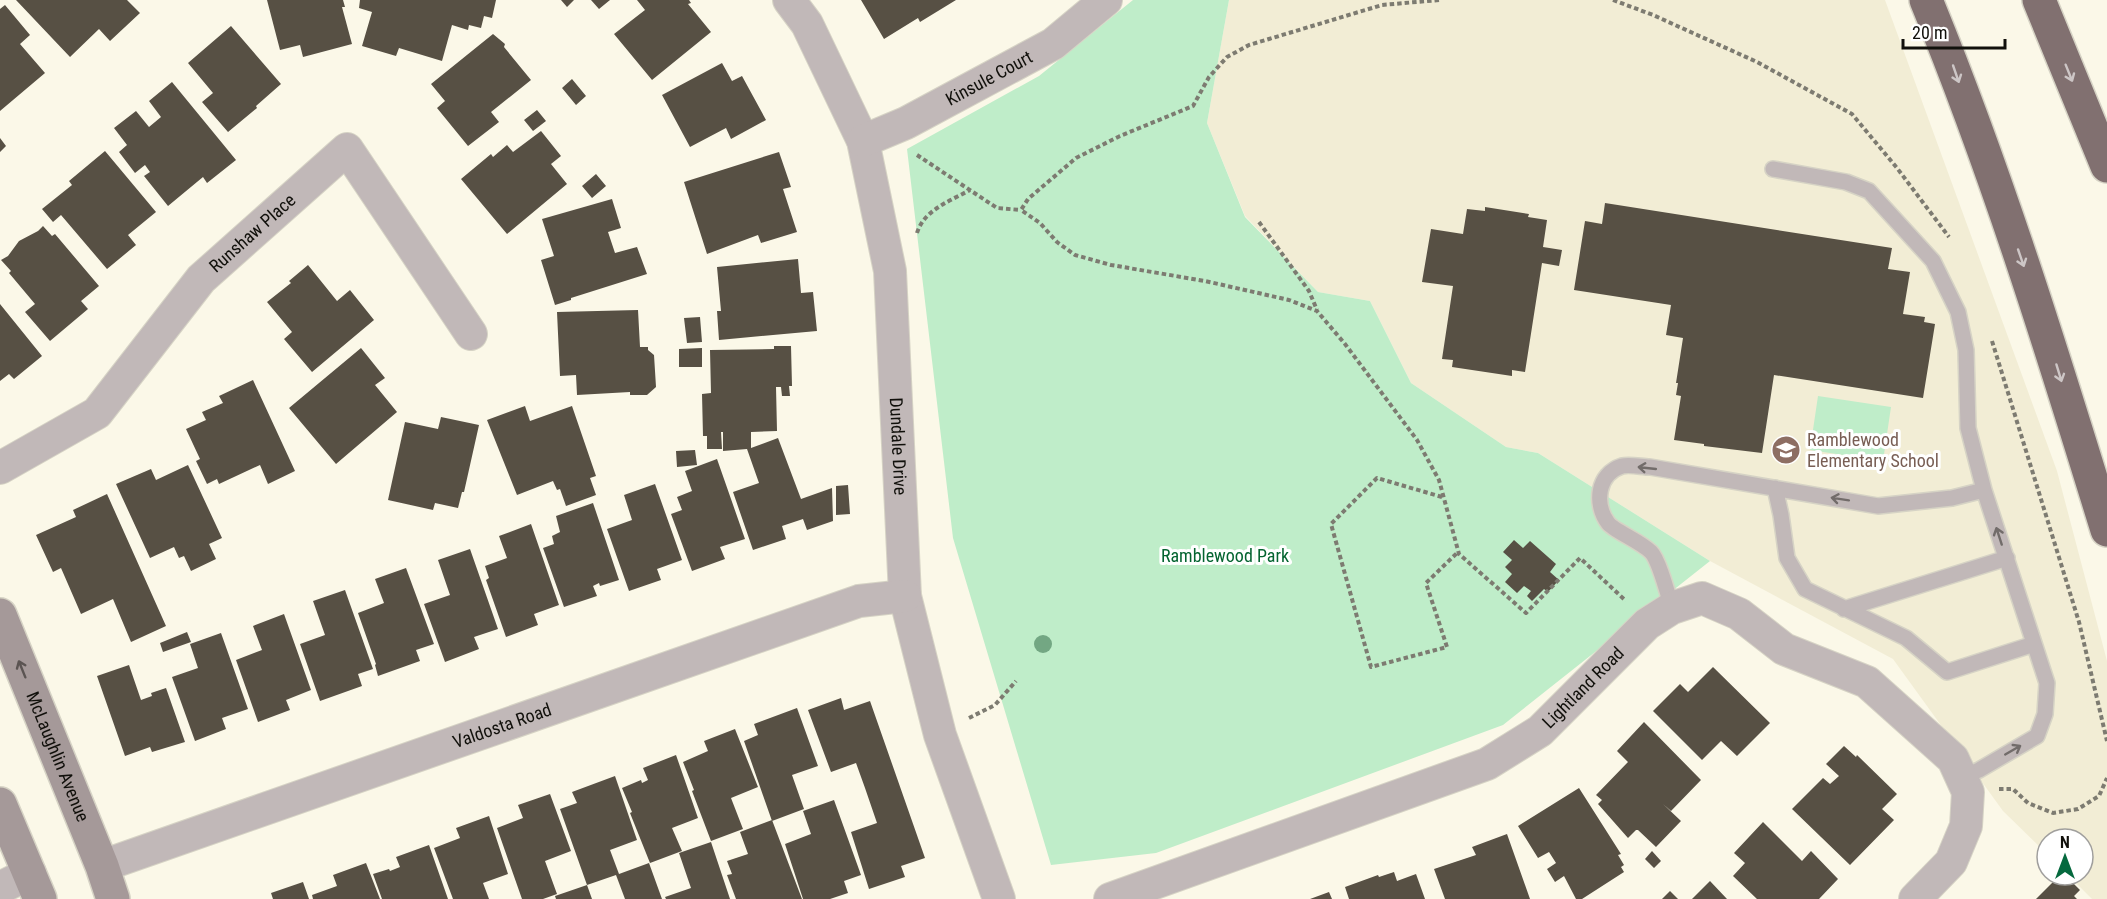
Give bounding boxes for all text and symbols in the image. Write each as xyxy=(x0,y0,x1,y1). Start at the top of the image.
scale bar xyxy=(1903,12,2005,50)
text: 20 m xyxy=(1912,22,1947,43)
street label: Kinsule Court xyxy=(942,46,1036,110)
one-way arrow xyxy=(1951,64,1962,83)
one-way arrow xyxy=(2065,64,2076,82)
street label: Runshaw Place xyxy=(205,189,299,277)
one-way arrow xyxy=(2016,248,2027,267)
one-way arrow xyxy=(2054,363,2065,382)
street label: Dundale Drive xyxy=(886,397,911,496)
place label: Ramblewood Elementary School xyxy=(1807,429,1939,471)
school or university icon: Ramblewood Elementary School xyxy=(1770,434,1802,466)
one-way arrow xyxy=(1638,462,1658,473)
one-way arrow xyxy=(1831,493,1850,504)
one-way arrow xyxy=(1993,527,2004,546)
park label: Ramblewood Park xyxy=(1161,545,1289,566)
street label: Lightland Road xyxy=(1538,642,1628,732)
one-way arrow xyxy=(16,660,27,679)
street label: McLaughlin Avenue xyxy=(22,688,94,825)
street label: Valdosta Road xyxy=(450,699,554,752)
one-way arrow xyxy=(2004,744,2021,756)
north arrow xyxy=(2035,827,2095,887)
text: N xyxy=(2060,833,2070,852)

